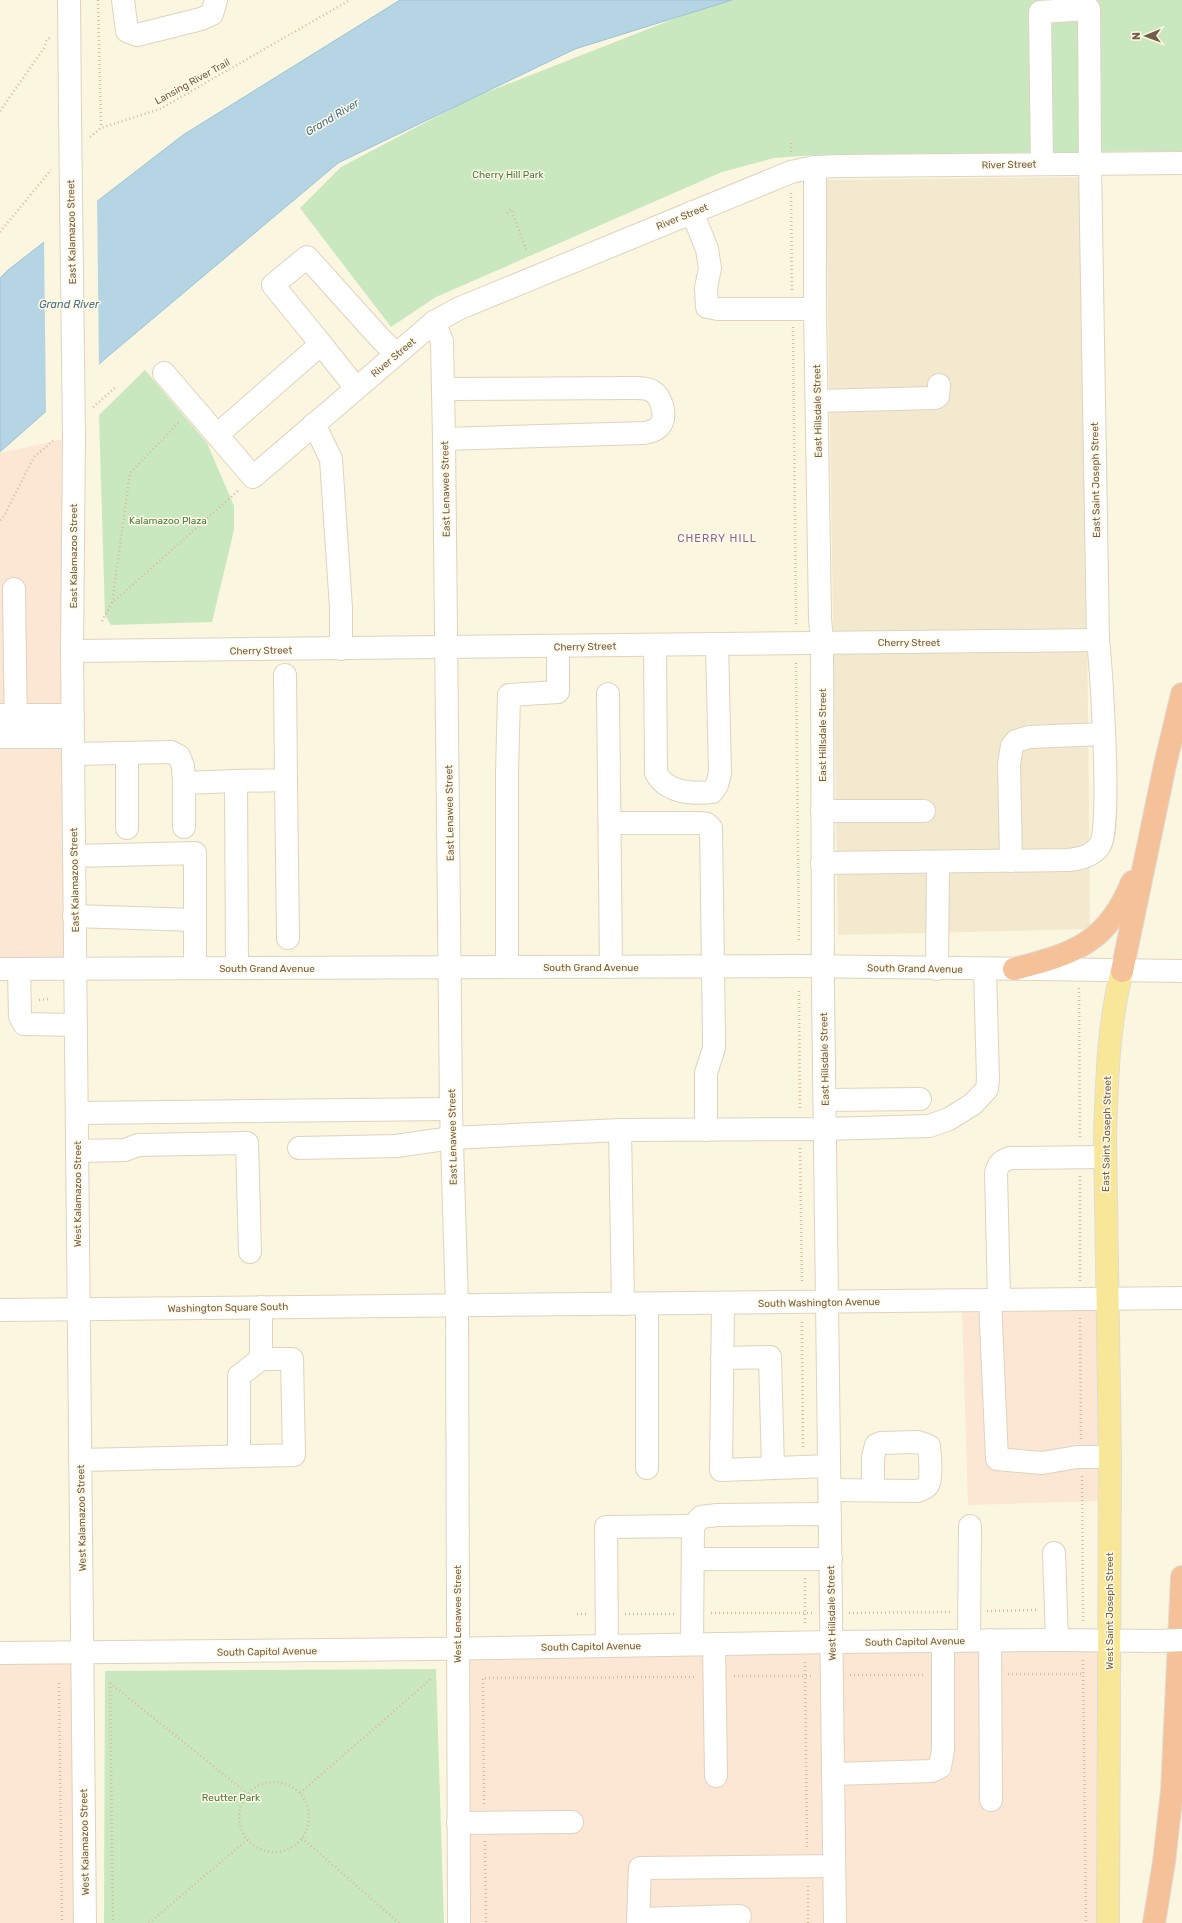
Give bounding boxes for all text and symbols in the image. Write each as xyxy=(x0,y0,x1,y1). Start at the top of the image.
north arrow xyxy=(1126,16,1166,56)
text: N xyxy=(1130,32,1143,40)
street label: Lansing River Trail xyxy=(153,56,232,107)
water label: Grand River xyxy=(303,96,362,138)
street label: River Street xyxy=(981,159,1037,171)
park label: Cherry Hill Park xyxy=(472,169,545,181)
street label: East Kalamazoo Street xyxy=(65,179,79,284)
street label: River Street xyxy=(655,201,710,233)
water label: Grand River xyxy=(39,298,100,311)
street label: River Street xyxy=(369,335,419,380)
street label: East Hillsdale Street xyxy=(811,364,825,458)
street label: East Saint Joseph Street xyxy=(1089,422,1103,538)
street label: East Lenawee Street xyxy=(439,441,453,537)
street label: East Kalamazoo Street xyxy=(68,504,80,608)
park label: Kalamazoo Plaza xyxy=(129,515,207,527)
district label: CHERRY HILL xyxy=(677,532,757,545)
street label: Cherry Street xyxy=(878,637,940,649)
street label: Cherry Street xyxy=(554,640,616,654)
street label: Cherry Street xyxy=(230,644,292,658)
street label: East Hillsdale Street xyxy=(817,688,829,782)
street label: East Lenawee Street xyxy=(443,765,457,861)
street label: East Kalamazoo Street xyxy=(68,827,82,932)
street label: South Grand Avenue xyxy=(543,962,639,974)
street label: South Grand Avenue xyxy=(867,962,963,976)
street label: South Grand Avenue xyxy=(219,963,315,975)
street label: East Hillsdale Street xyxy=(818,1012,832,1106)
street label: East Saint Joseph Street xyxy=(1100,1076,1114,1192)
street label: East Lenawee Street xyxy=(446,1089,460,1185)
street label: West Kalamazoo Street xyxy=(72,1141,84,1247)
street label: South Washington Avenue xyxy=(758,1296,881,1310)
street label: Washington Square South xyxy=(168,1301,288,1315)
street label: West Kalamazoo Street xyxy=(75,1465,89,1571)
street label: West Saint Joseph Street xyxy=(1104,1552,1116,1670)
street label: West Lenawee Street xyxy=(452,1565,464,1663)
street label: West Hillsdale Street xyxy=(825,1565,839,1661)
street label: South Capitol Avenue xyxy=(865,1635,966,1649)
street label: South Capitol Avenue xyxy=(541,1640,642,1654)
street label: South Capitol Avenue xyxy=(217,1645,318,1659)
street label: West Kalamazoo Street xyxy=(78,1789,92,1895)
park label: Reutter Park xyxy=(202,1792,261,1804)

